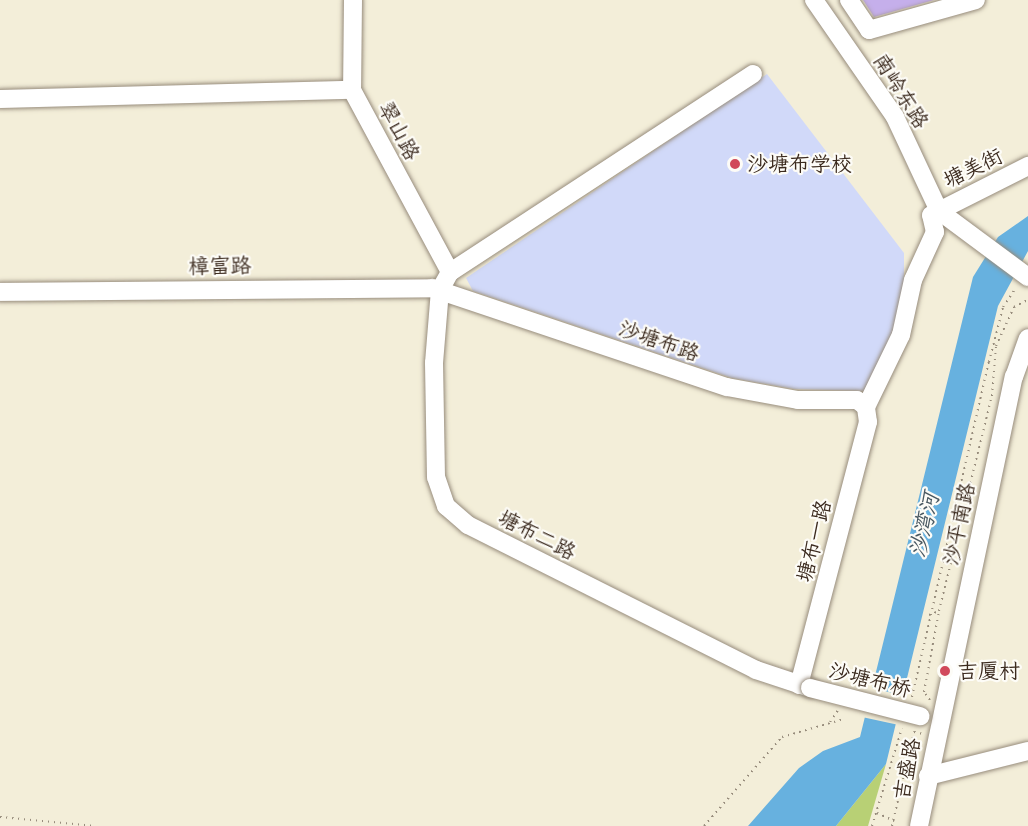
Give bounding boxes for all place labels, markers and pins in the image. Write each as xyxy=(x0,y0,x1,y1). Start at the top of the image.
place label: 沙塘布学校 xyxy=(747,151,852,177)
marker: 沙塘布学校 xyxy=(728,157,742,171)
place label: 吉厦村 xyxy=(957,658,1020,684)
marker: 吉厦村 xyxy=(938,664,952,678)

